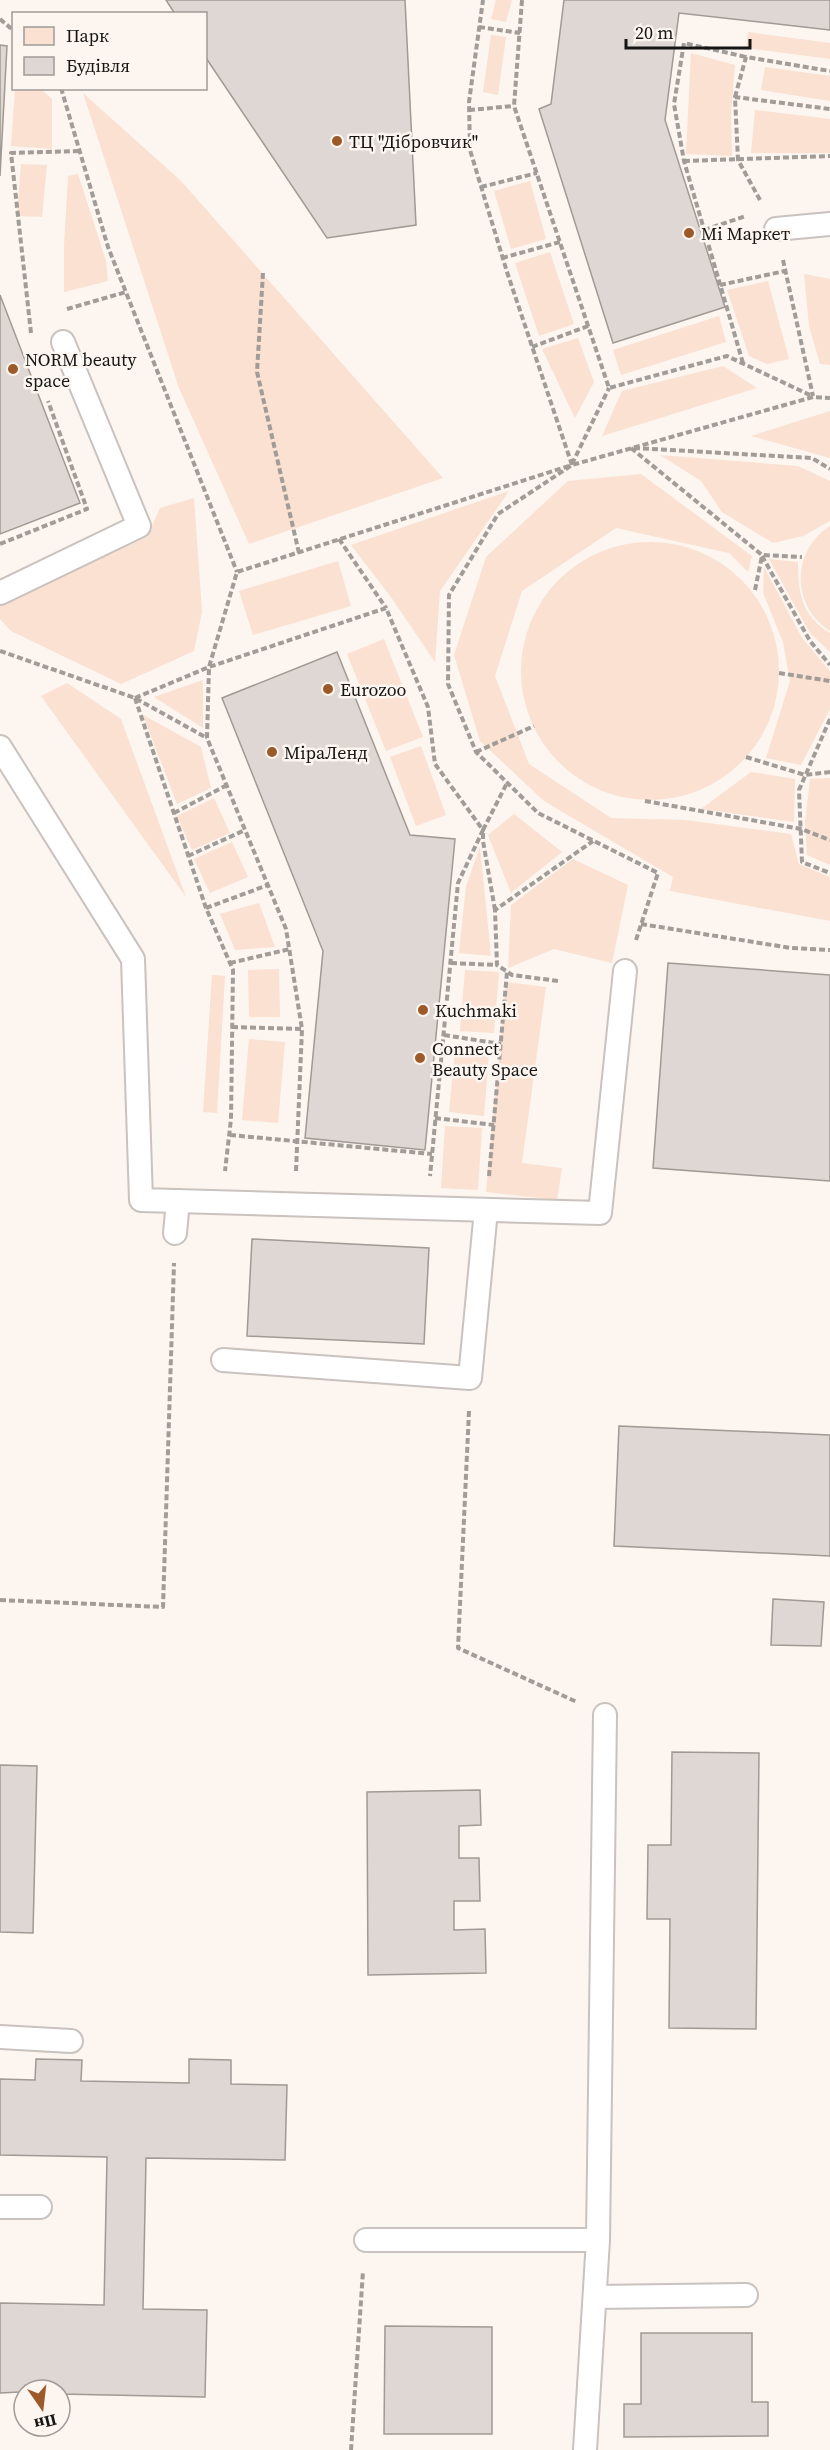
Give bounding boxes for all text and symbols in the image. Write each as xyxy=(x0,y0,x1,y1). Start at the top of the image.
legend xyxy=(12,12,207,90)
scale bar xyxy=(626,12,750,50)
text: 20 m xyxy=(635,20,673,45)
text: Парк xyxy=(66,23,109,48)
text: Будівля xyxy=(66,53,130,78)
place label: ТЦ "Дібровчик" xyxy=(349,129,478,154)
marker: ТЦ "Дібровчик" xyxy=(330,134,344,148)
place label: Мі Маркет xyxy=(701,221,791,246)
marker: Мі Маркет xyxy=(682,226,696,240)
place label: NORM beauty space xyxy=(25,347,137,393)
marker: NORM beauty space xyxy=(6,362,20,376)
place label: Eurozoo xyxy=(340,677,407,702)
marker: Eurozoo xyxy=(321,682,335,696)
place label: МіраЛенд xyxy=(284,740,368,765)
marker: МіраЛенд xyxy=(265,745,279,759)
place label: Kuchmaki xyxy=(435,998,517,1023)
marker: Kuchmaki xyxy=(416,1003,430,1017)
place label: Connect Beauty Space xyxy=(432,1036,538,1082)
marker: Connect Beauty Space xyxy=(413,1051,427,1065)
north arrow xyxy=(12,2378,72,2438)
text: Пн xyxy=(32,2409,59,2436)

